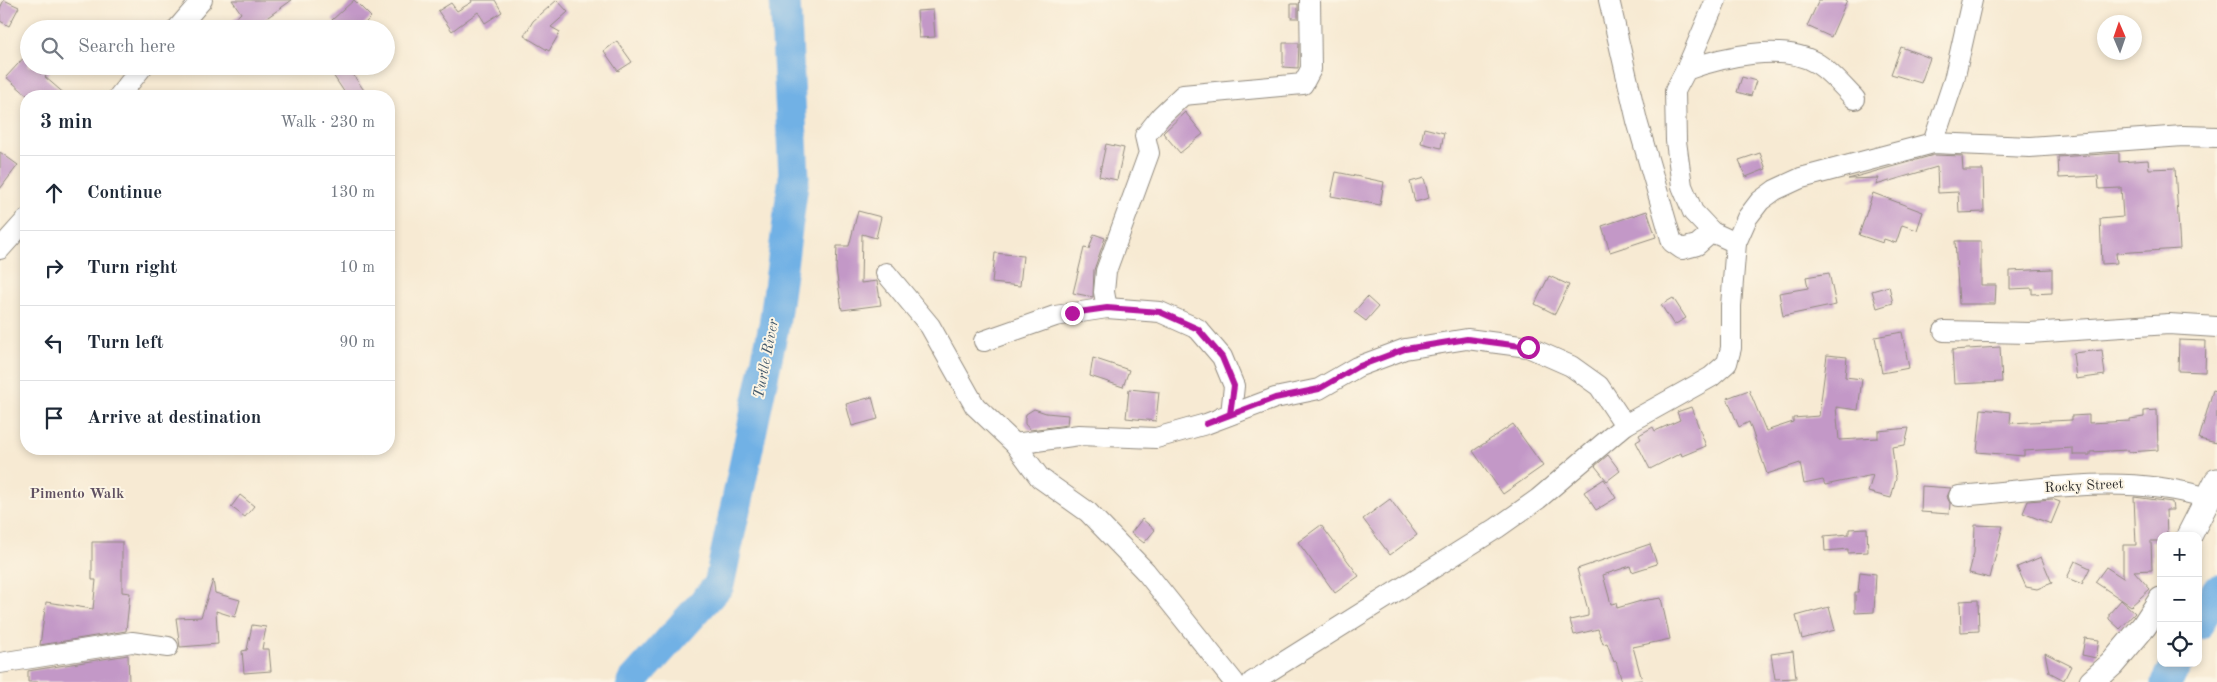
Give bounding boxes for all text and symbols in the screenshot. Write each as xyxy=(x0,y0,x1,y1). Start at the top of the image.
north arrow xyxy=(2097,15,2142,60)
search box xyxy=(20,20,395,75)
icon: search xyxy=(38,34,66,62)
text: Search here xyxy=(78,38,175,57)
text: 3 min xyxy=(40,112,93,133)
text: Walk · 230 m xyxy=(280,115,375,131)
icon: ahead xyxy=(40,179,68,207)
text: Continue xyxy=(87,184,162,203)
text: 130 m xyxy=(330,185,375,201)
icon: right xyxy=(40,254,68,282)
text: Turn right xyxy=(87,259,177,278)
text: 10 m xyxy=(339,260,375,276)
route end xyxy=(1061,302,1084,325)
water label: Turtle River xyxy=(752,318,782,400)
icon: left xyxy=(40,329,68,357)
text: Turn left xyxy=(87,334,164,353)
text: 90 m xyxy=(339,335,375,351)
route start xyxy=(1517,336,1540,359)
icon: arrive xyxy=(40,404,68,432)
text: Arrive at destination xyxy=(87,409,261,428)
street label: Rocky Street xyxy=(2044,477,2124,495)
district label: Pimento Walk xyxy=(30,487,125,502)
map controls xyxy=(2157,532,2202,667)
button: + xyxy=(2157,532,2202,577)
button: − xyxy=(2157,577,2202,622)
button: locate xyxy=(2157,622,2202,667)

